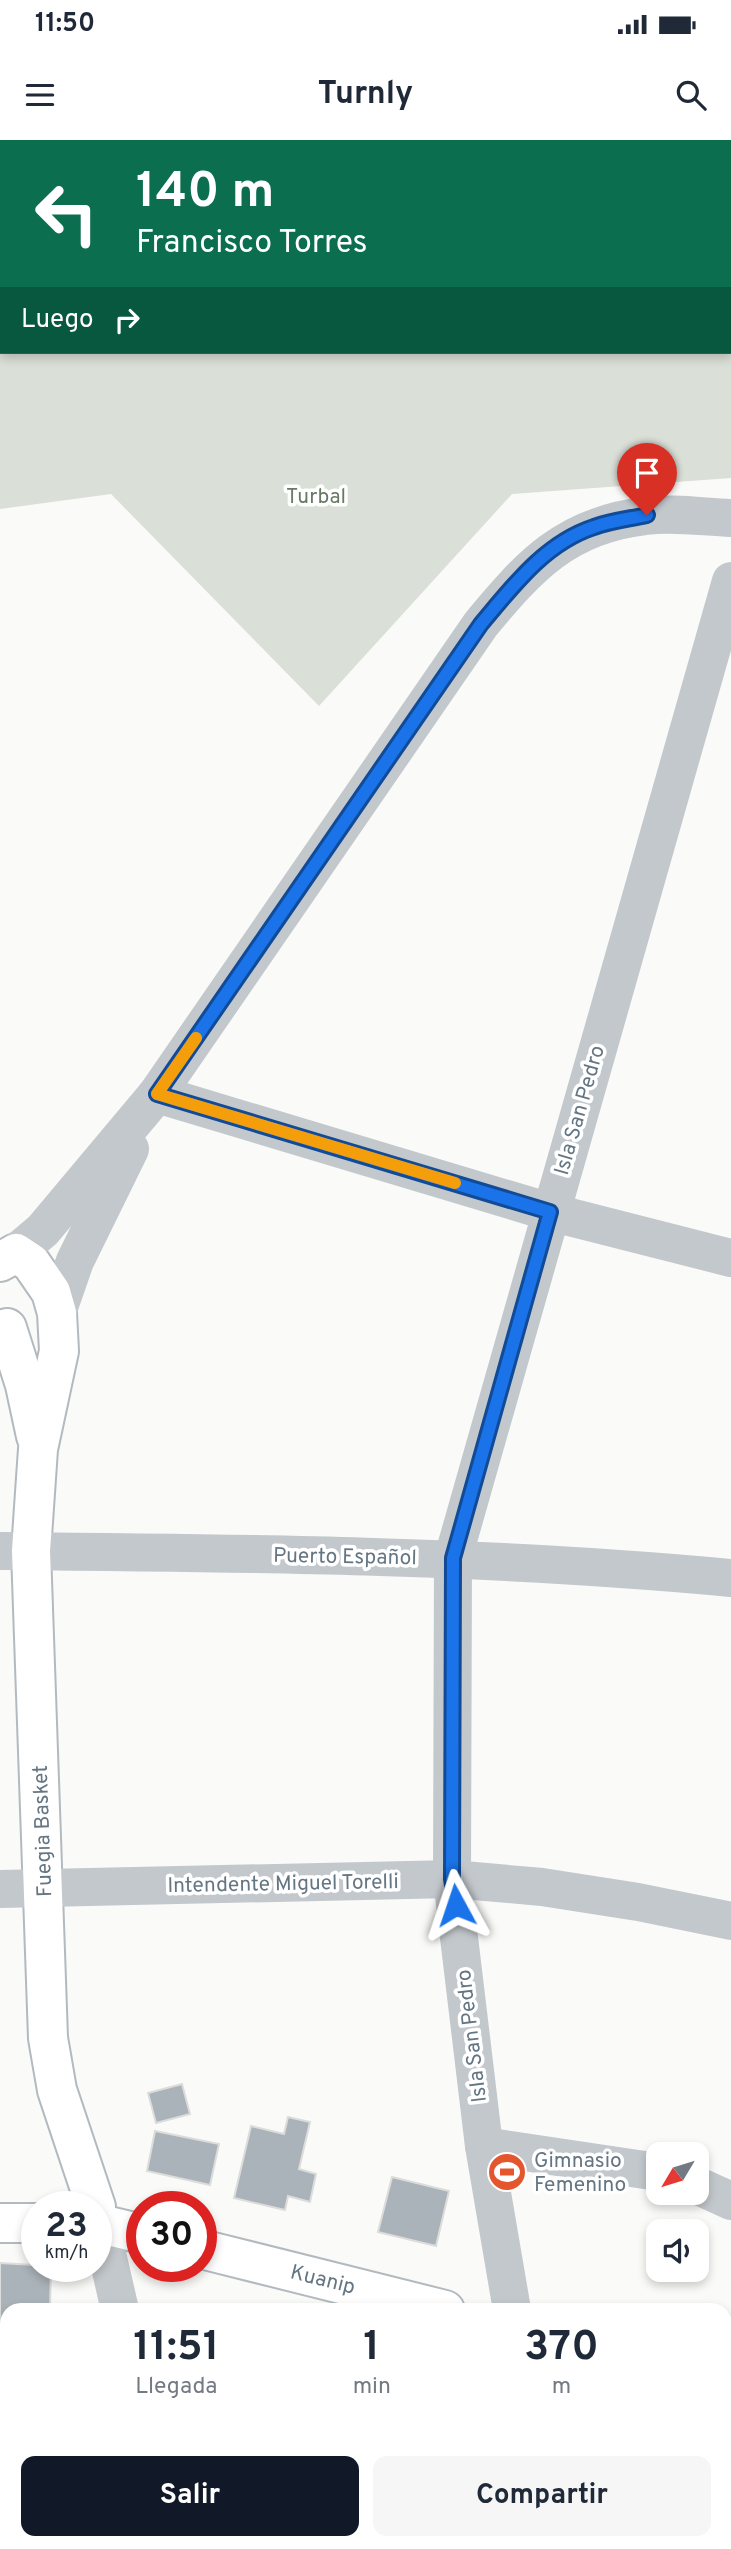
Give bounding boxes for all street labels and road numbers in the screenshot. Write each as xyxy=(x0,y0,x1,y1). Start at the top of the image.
street label: Isla San Pedro xyxy=(549,1042,612,1178)
street label: Puerto Español xyxy=(273,1543,417,1572)
street label: Fuegia Basket xyxy=(28,1765,59,1897)
street label: Intendente Miguel Torelli xyxy=(167,1869,399,1900)
street label: Isla San Pedro xyxy=(451,1968,494,2104)
street label: Kuanip xyxy=(287,2259,358,2302)

